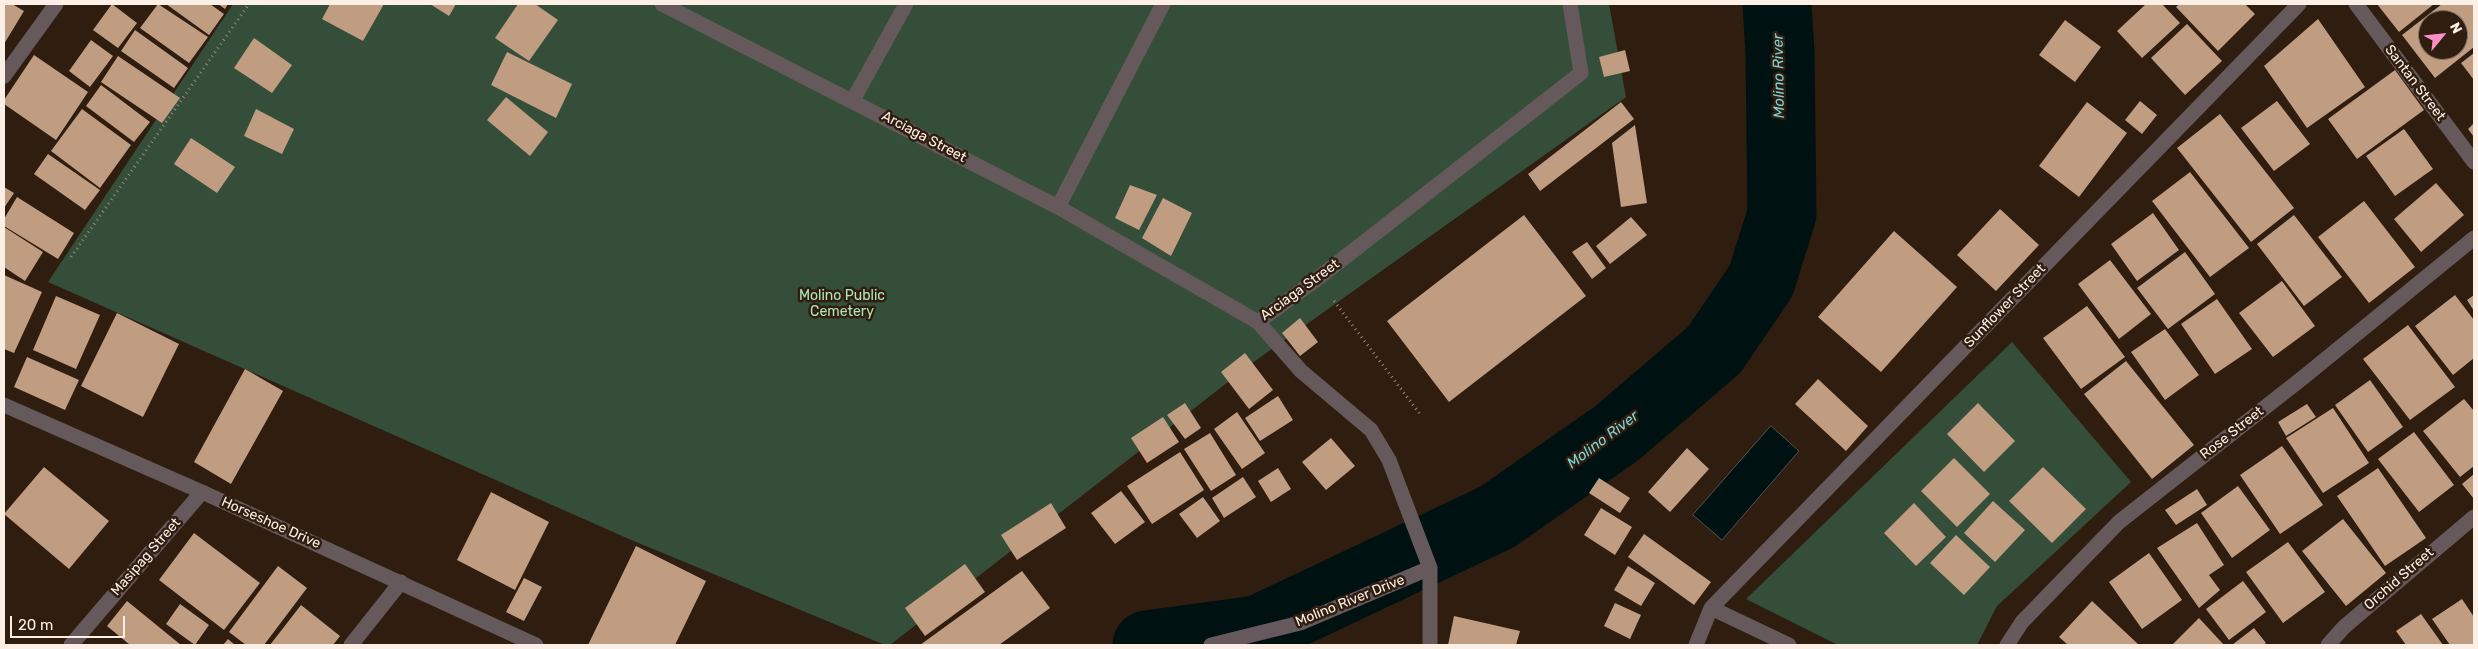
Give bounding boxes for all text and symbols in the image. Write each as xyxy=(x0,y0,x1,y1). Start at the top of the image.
north arrow xyxy=(2418,10,2468,60)
text: N xyxy=(2446,20,2466,37)
water label: Molino River xyxy=(1769,33,1789,119)
street label: Santan Street xyxy=(2381,42,2449,124)
street label: Arciaga Street xyxy=(879,108,969,166)
street label: Arciaga Street xyxy=(1257,256,1343,324)
street label: Sunflower Street xyxy=(1961,261,2049,351)
park label: Molino Public Cemetery xyxy=(799,288,885,321)
street label: Rose Street xyxy=(2197,403,2267,463)
water label: Molino River xyxy=(1564,407,1642,473)
street label: Horseshoe Drive xyxy=(219,494,323,552)
street label: Masipag Street xyxy=(108,515,184,599)
street label: Orchid Street xyxy=(2361,544,2437,614)
street label: Molino River Drive xyxy=(1293,571,1407,631)
scale bar xyxy=(12,606,128,638)
text: 20 m xyxy=(18,616,53,634)

